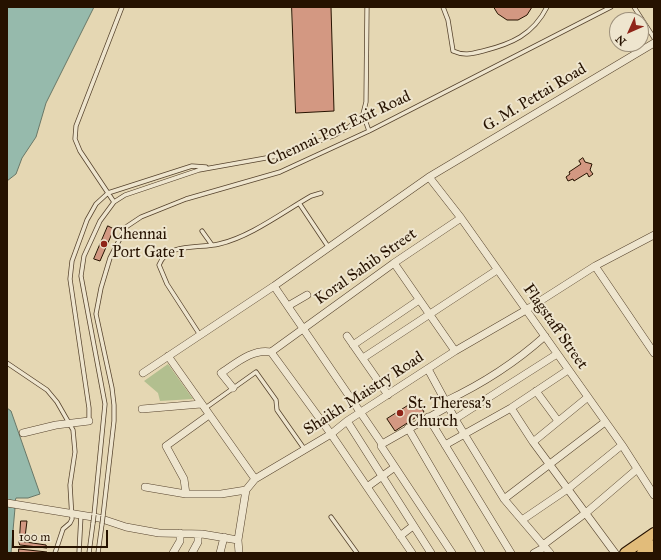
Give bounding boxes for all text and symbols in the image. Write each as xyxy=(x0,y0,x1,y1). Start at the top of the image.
north arrow xyxy=(609,12,649,52)
text: N xyxy=(613,32,629,48)
street label: G. M. Pettai Road xyxy=(480,60,590,136)
street label: Chennai Port Exit Road xyxy=(264,87,414,171)
place label: Chennai Port Gate 1 xyxy=(112,225,185,263)
street label: Koral Sahib Street xyxy=(311,225,421,309)
marker: Chennai Port Gate 1 xyxy=(99,239,109,249)
street label: Flagstaff Street xyxy=(518,281,592,373)
street label: Shaikh Maistry Road xyxy=(300,348,428,440)
place label: St. Theresa's Church xyxy=(408,394,491,432)
marker: St. Theresa's Church xyxy=(395,408,405,418)
scale bar xyxy=(14,522,110,548)
text: 100 m xyxy=(19,530,50,544)

